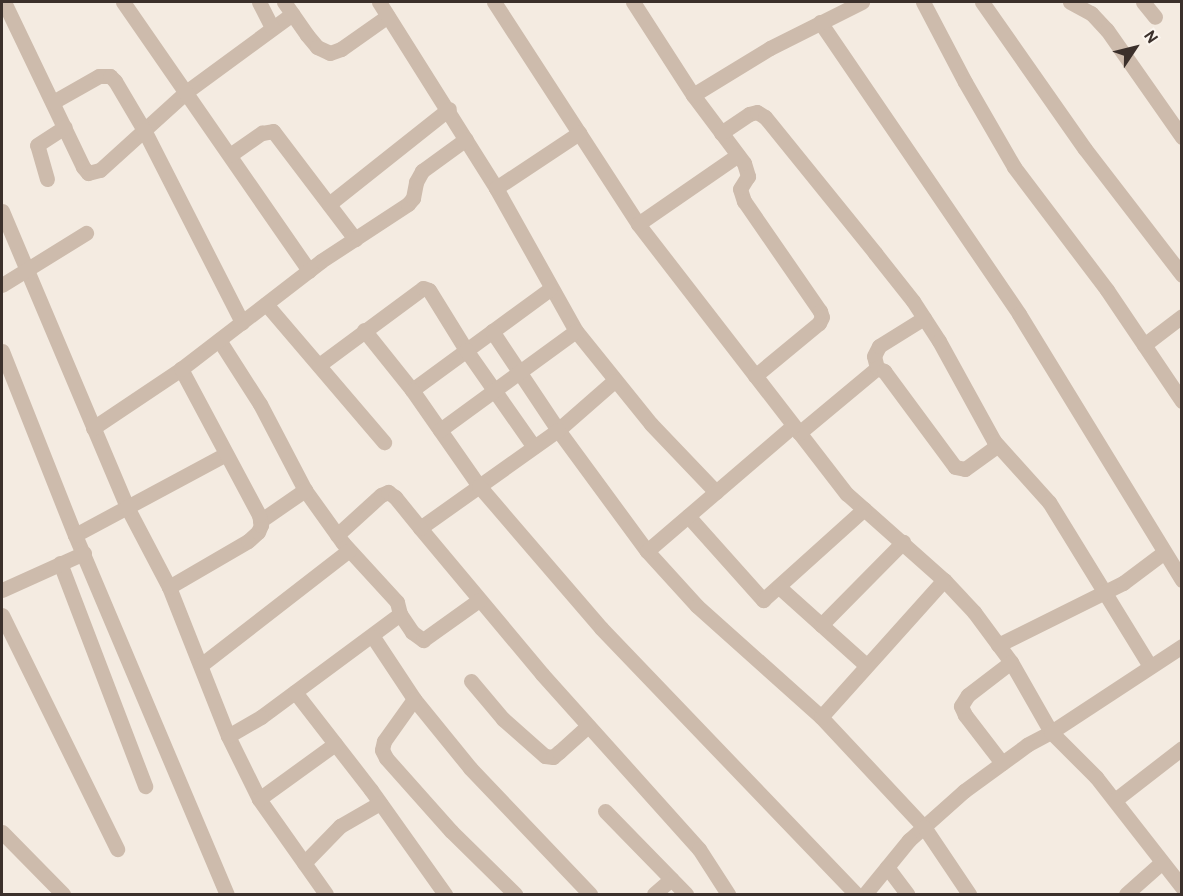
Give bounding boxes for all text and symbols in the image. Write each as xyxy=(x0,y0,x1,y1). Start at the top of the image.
north arrow xyxy=(1105,18,1165,78)
text: N xyxy=(1138,27,1161,48)

